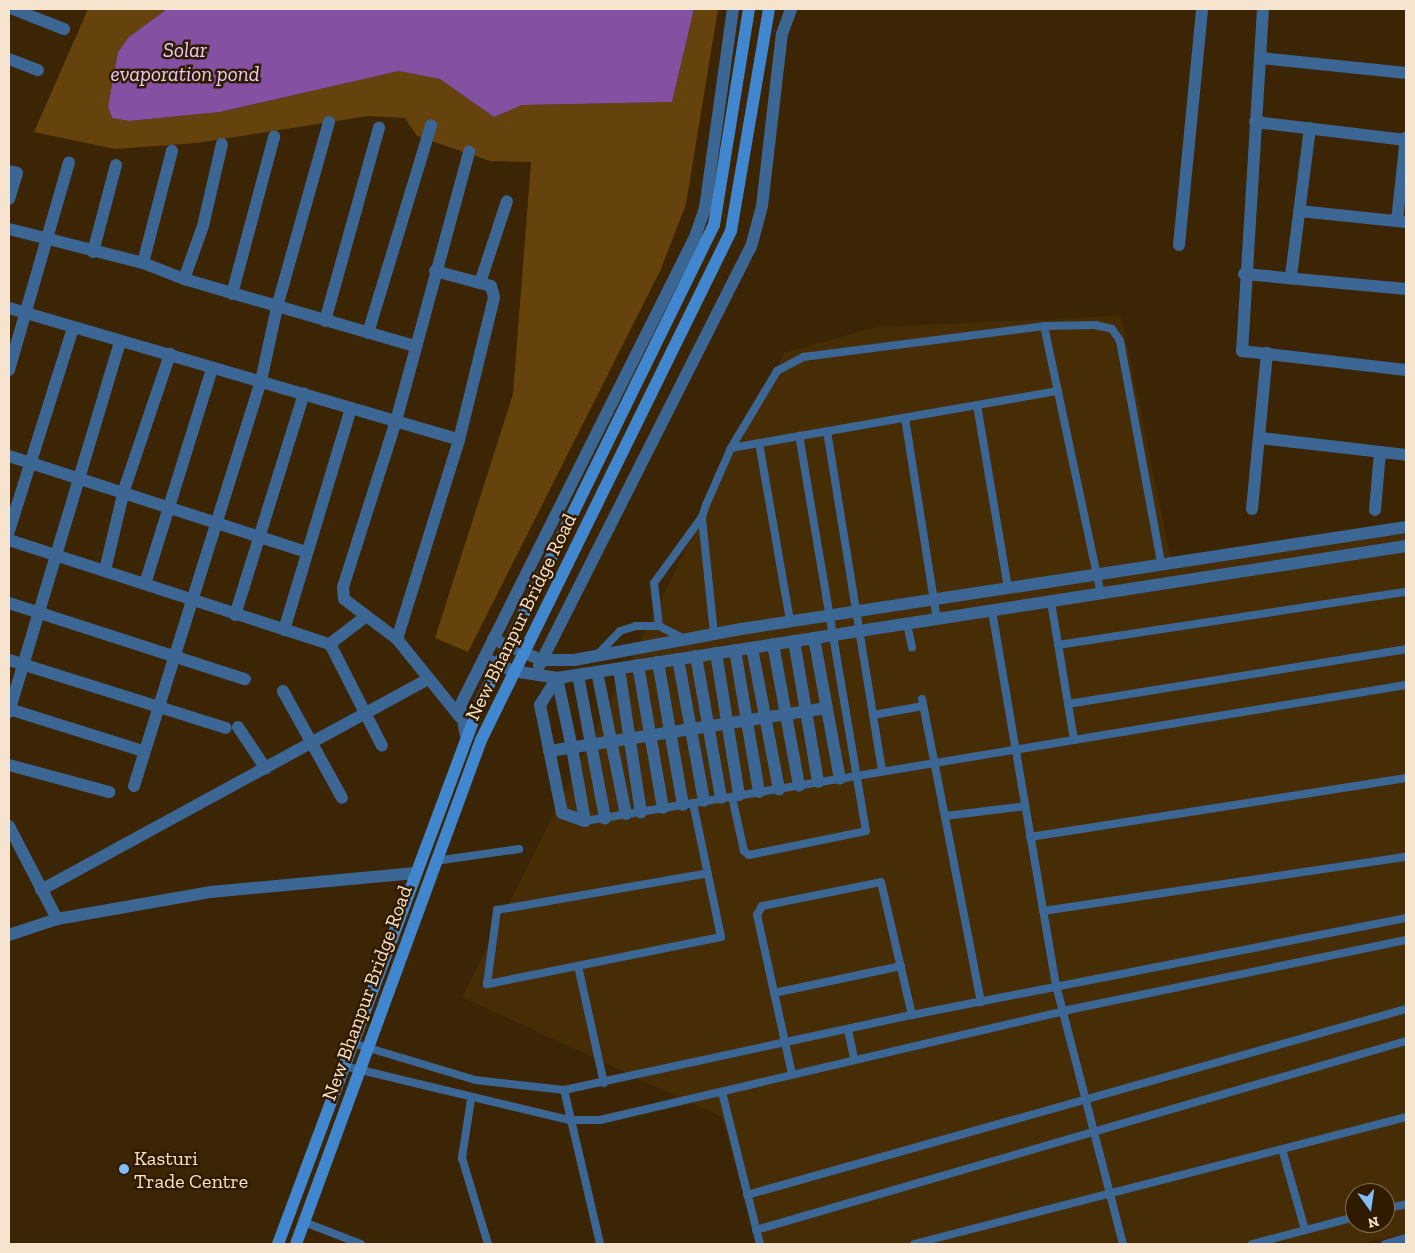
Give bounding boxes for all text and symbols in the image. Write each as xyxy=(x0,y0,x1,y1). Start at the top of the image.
water label: Solar evaporation pond xyxy=(110,37,260,87)
street label: New Bhanpur Bridge Road xyxy=(460,509,582,725)
street label: New Bhanpur Bridge Road xyxy=(317,882,417,1104)
place label: Kasturi Trade Centre xyxy=(134,1146,248,1193)
marker: Kasturi Trade Centre xyxy=(118,1163,130,1175)
north arrow xyxy=(1345,1183,1395,1233)
text: N xyxy=(1366,1213,1381,1232)

